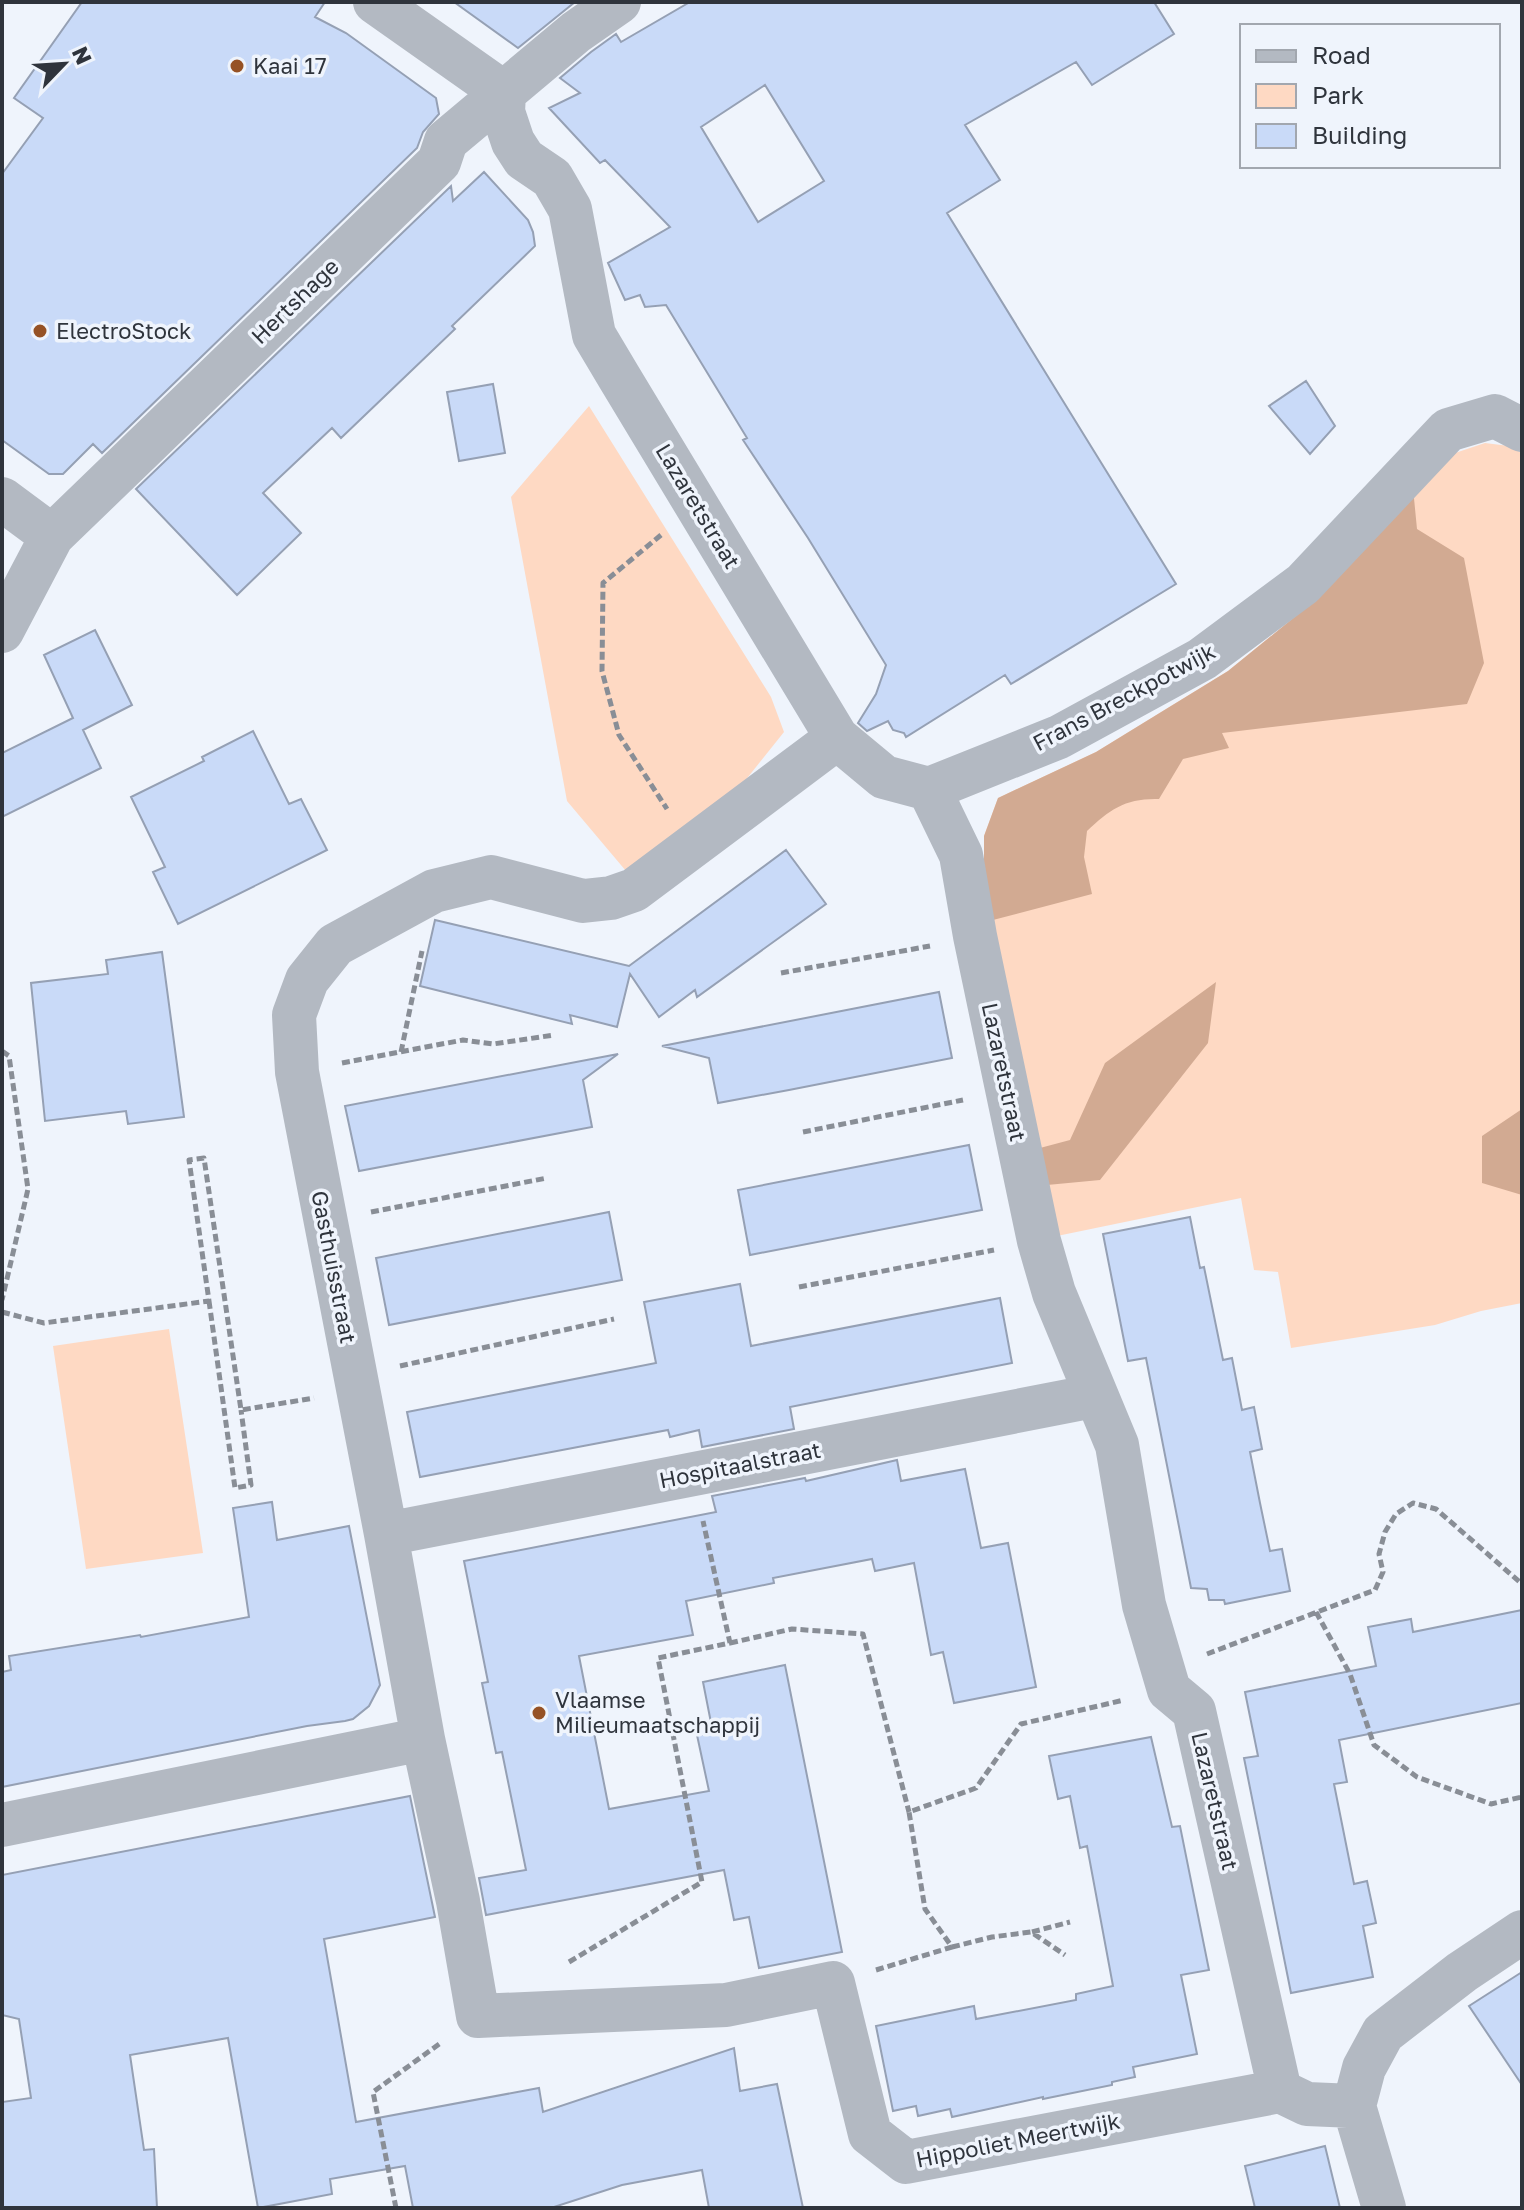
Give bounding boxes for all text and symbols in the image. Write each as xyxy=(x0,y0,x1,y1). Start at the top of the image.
north arrow xyxy=(24,24,104,104)
legend xyxy=(1240,24,1500,168)
text: Road xyxy=(1312,40,1371,69)
text: N xyxy=(67,42,98,69)
place label: Kaai 17 xyxy=(253,52,327,79)
marker: Kaai 17 xyxy=(228,57,246,75)
text: Park xyxy=(1312,80,1364,109)
text: Building xyxy=(1312,120,1407,149)
street label: Hertshage xyxy=(245,252,344,349)
place label: ElectroStock xyxy=(56,317,191,344)
marker: ElectroStock xyxy=(31,322,49,340)
street label: Lazaretstraat xyxy=(651,438,746,573)
street label: Frans Breckpotwijk xyxy=(1028,637,1220,756)
street label: Lazaretstraat xyxy=(977,1000,1032,1144)
street label: Gasthuisstraat xyxy=(306,1188,363,1346)
street label: Hospitaalstraat xyxy=(657,1436,823,1493)
place label: Vlaamse Milieumaatschappij xyxy=(555,1686,760,1738)
marker: Vlaamse Milieumaatschappij xyxy=(530,1704,548,1722)
street label: Lazaretstraat xyxy=(1186,1729,1245,1873)
street label: Hippoliet Meertwijk xyxy=(914,2106,1122,2173)

